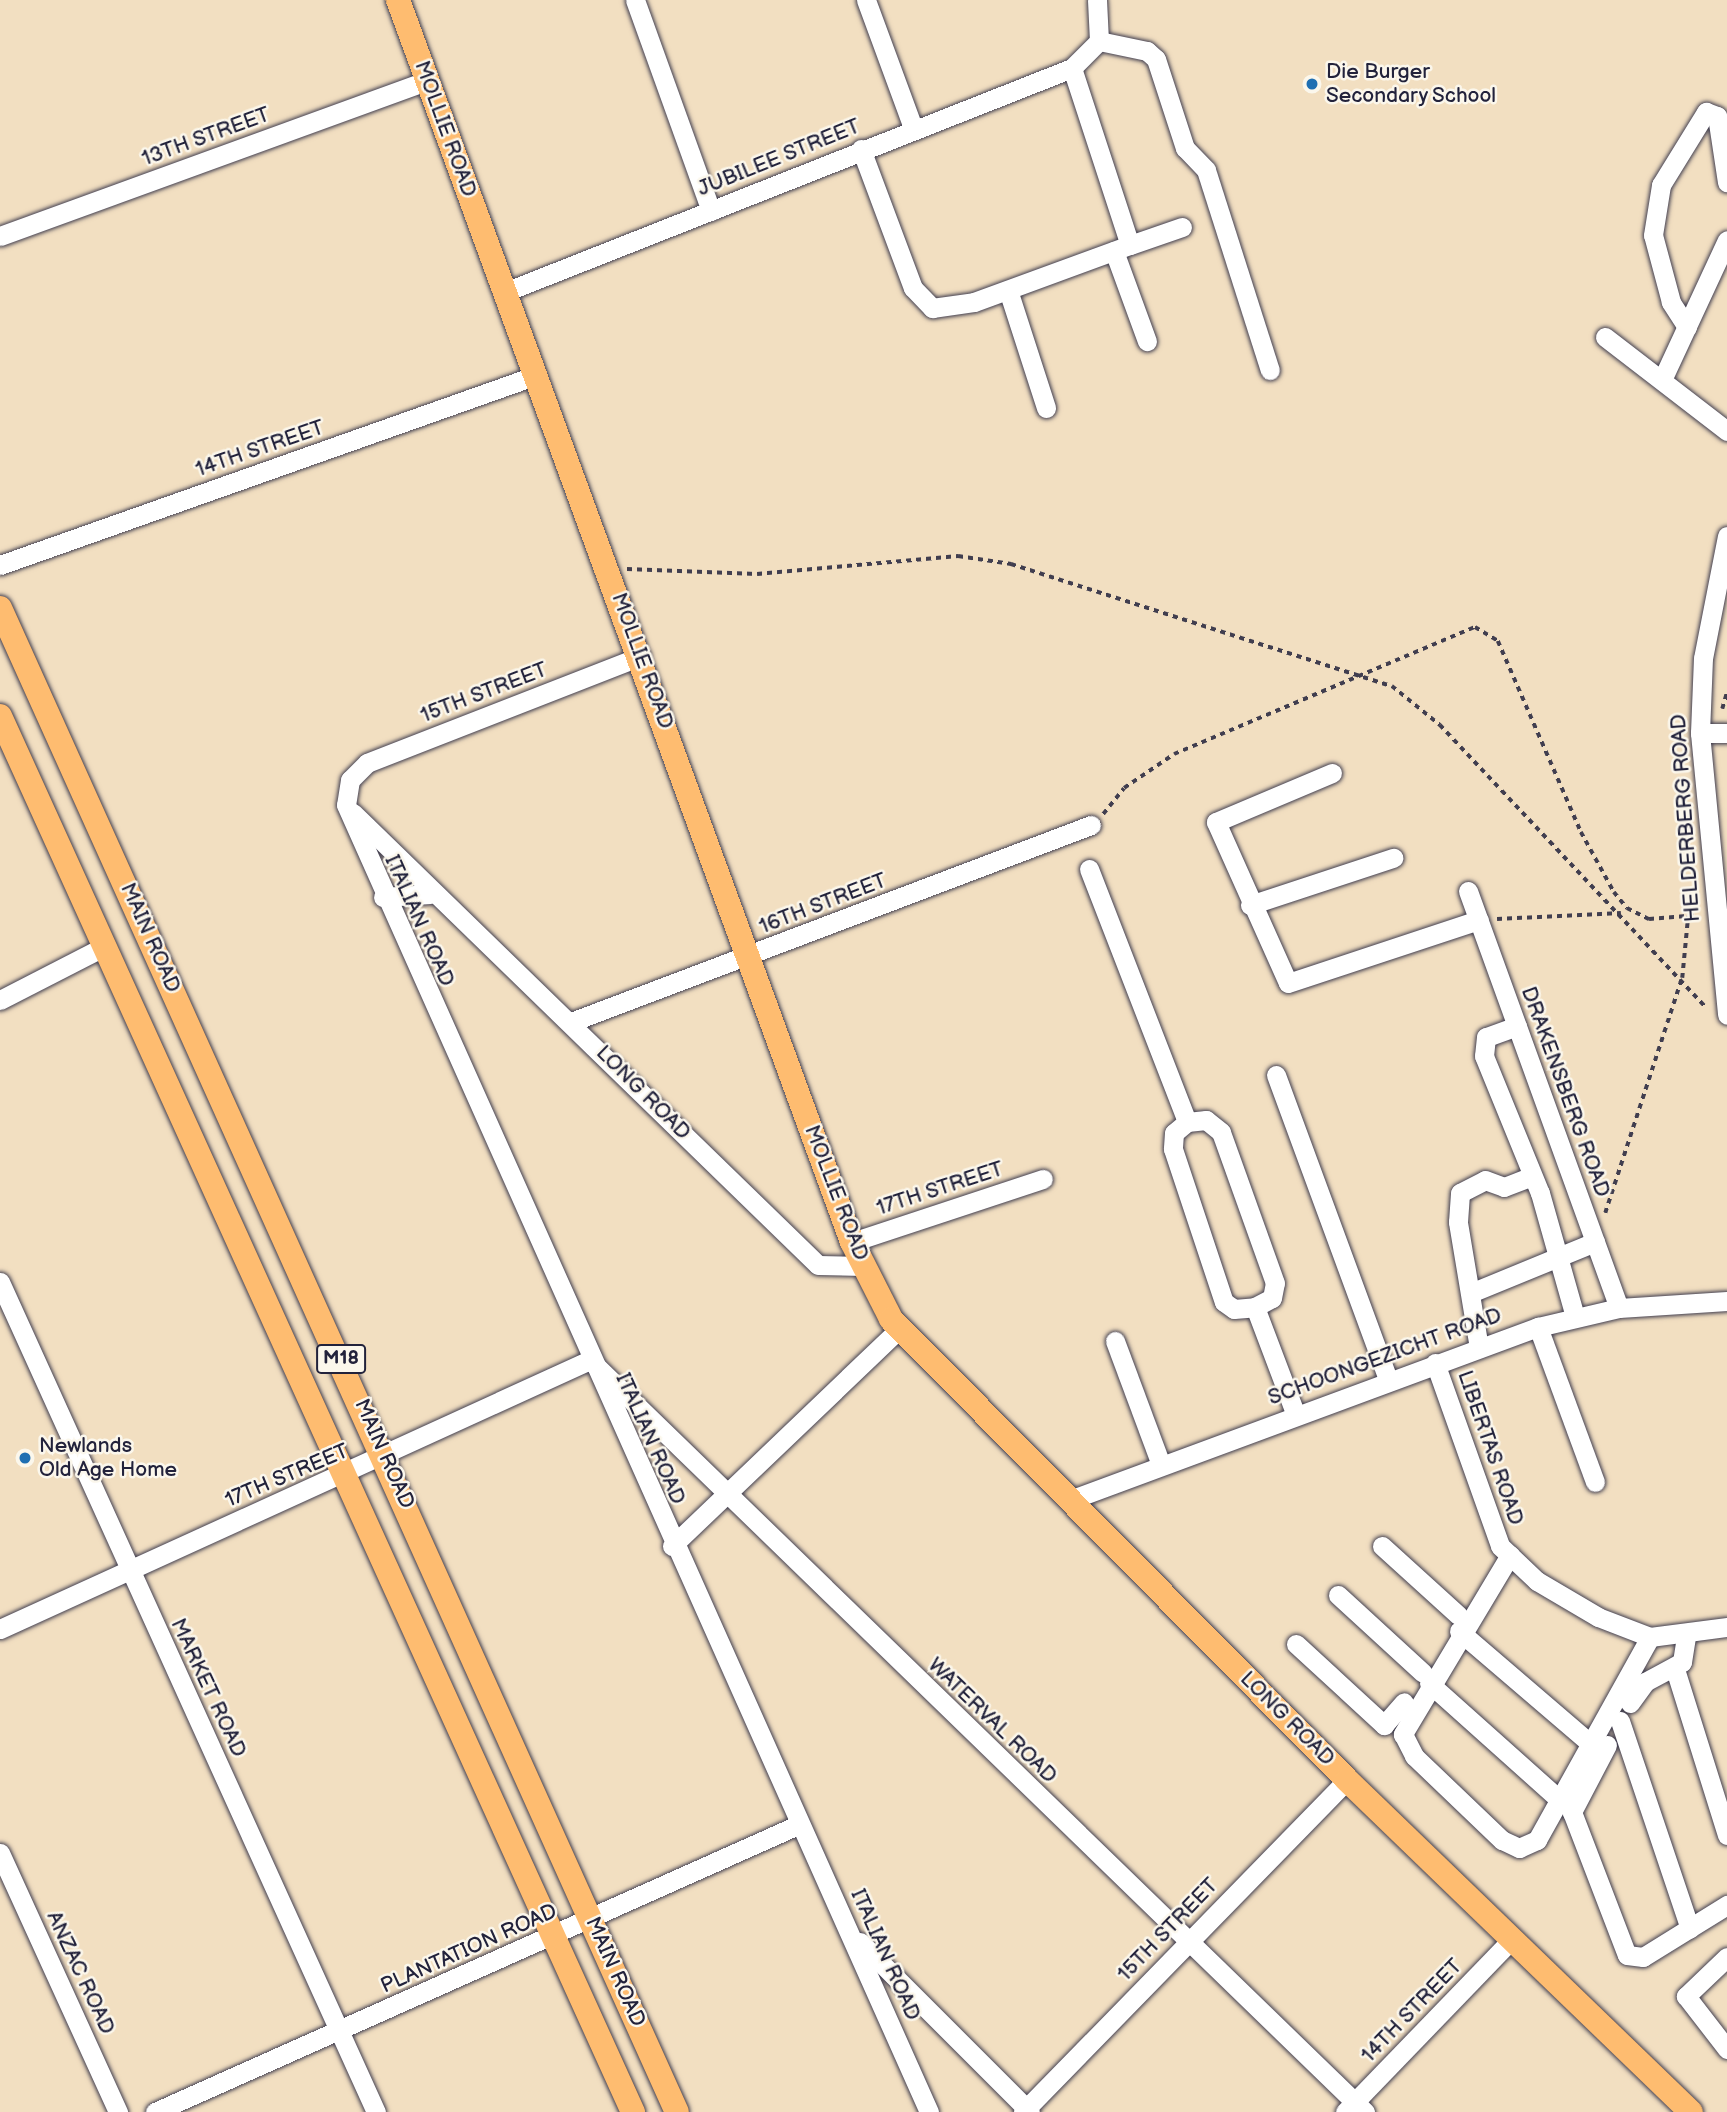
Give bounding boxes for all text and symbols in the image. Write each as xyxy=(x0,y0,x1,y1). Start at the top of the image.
street label: MOLLIE ROAD xyxy=(409,58,481,200)
place label: Die Burger Secondary School xyxy=(1326,59,1498,109)
marker: Die Burger Secondary School xyxy=(1304,76,1320,92)
street label: 13TH STREET xyxy=(138,102,274,172)
street label: JUBILEE STREET xyxy=(694,114,864,202)
street label: 14TH STREET xyxy=(192,415,328,483)
street label: MOLLIE ROAD xyxy=(606,590,678,732)
street label: 15TH STREET xyxy=(417,657,551,729)
street label: HELDERBERG ROAD xyxy=(1666,713,1706,923)
street label: ITALIAN ROAD xyxy=(379,851,459,991)
street label: 16TH STREET xyxy=(756,868,890,940)
street label: MAIN ROAD xyxy=(115,879,185,997)
street label: DRAKENSBERG ROAD xyxy=(1515,983,1615,1201)
street label: LONG ROAD xyxy=(591,1041,695,1145)
street label: MOLLIE ROAD xyxy=(799,1122,873,1264)
street label: 17TH STREET xyxy=(873,1157,1007,1221)
street label: SCHOONGEZICHT ROAD xyxy=(1265,1303,1505,1411)
road number: M18 xyxy=(315,1344,367,1374)
street label: LIBERTAS ROAD xyxy=(1452,1367,1528,1529)
street label: ITALIAN ROAD xyxy=(610,1369,690,1509)
street label: MAIN ROAD xyxy=(349,1395,419,1513)
place label: Newlands Old Age Home xyxy=(39,1433,177,1483)
street label: 17TH STREET xyxy=(221,1439,353,1513)
marker: Newlands Old Age Home xyxy=(17,1450,33,1466)
street label: MARKET ROAD xyxy=(165,1615,251,1761)
street label: WATERVAL ROAD xyxy=(922,1653,1062,1789)
street label: LONG ROAD xyxy=(1235,1667,1339,1771)
street label: 15TH STREET xyxy=(1112,1873,1224,1987)
street label: ITALIAN ROAD xyxy=(845,1885,925,2025)
street label: PLANTATION ROAD xyxy=(377,1899,561,1999)
street label: ANZAC ROAD xyxy=(41,1908,119,2038)
street label: MAIN ROAD xyxy=(580,1913,650,2031)
street label: 14TH STREET xyxy=(1356,1954,1468,2068)

